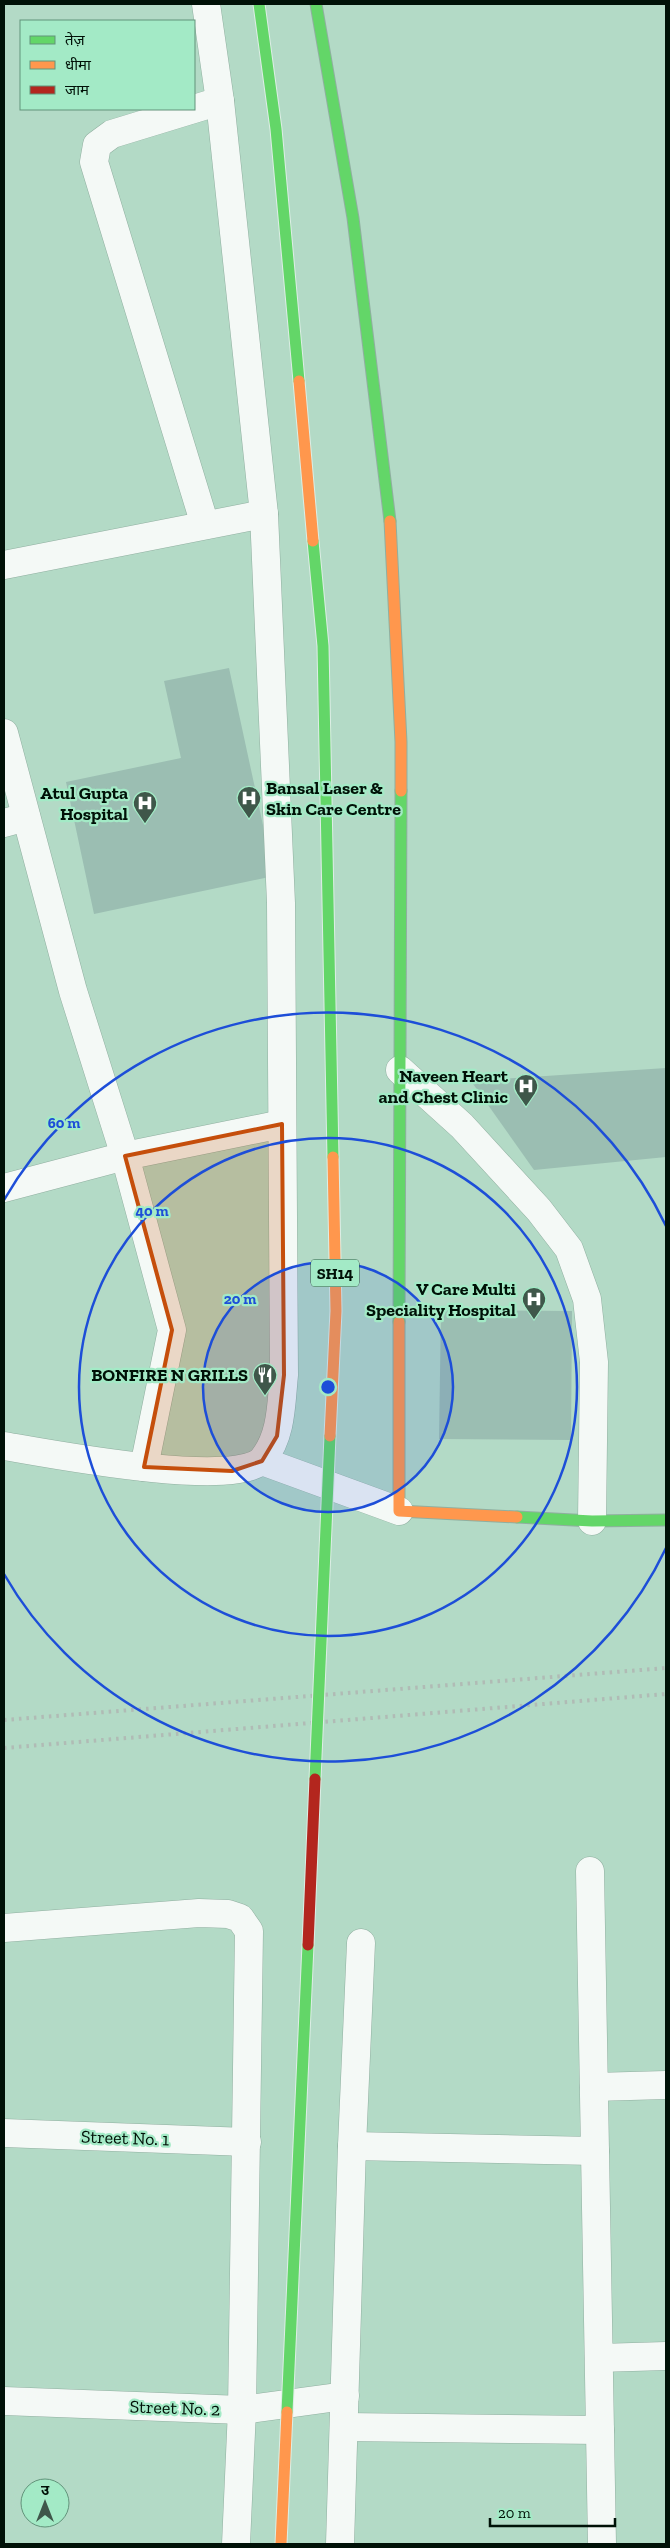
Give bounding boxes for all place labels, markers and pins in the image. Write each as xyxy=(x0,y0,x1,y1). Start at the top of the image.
place label: Bansal Laser & Skin Care Centre xyxy=(266,777,401,820)
place label: Atul Gupta Hospital xyxy=(40,782,128,825)
hospital icon: Bansal Laser & Skin Care Centre xyxy=(236,785,262,819)
hospital icon: Atul Gupta Hospital xyxy=(132,790,158,824)
place label: Naveen Heart and Chest Clinic xyxy=(378,1065,509,1108)
hospital icon: Naveen Heart and Chest Clinic xyxy=(513,1073,539,1107)
place label: V Care Multi Speciality Hospital xyxy=(366,1278,517,1321)
hospital icon: V Care Multi Speciality Hospital xyxy=(521,1286,547,1320)
restaurant icon: BONFIRE N GRILLS xyxy=(252,1362,278,1396)
place label: BONFIRE N GRILLS xyxy=(91,1364,248,1386)
centre of rings xyxy=(319,1378,337,1396)

